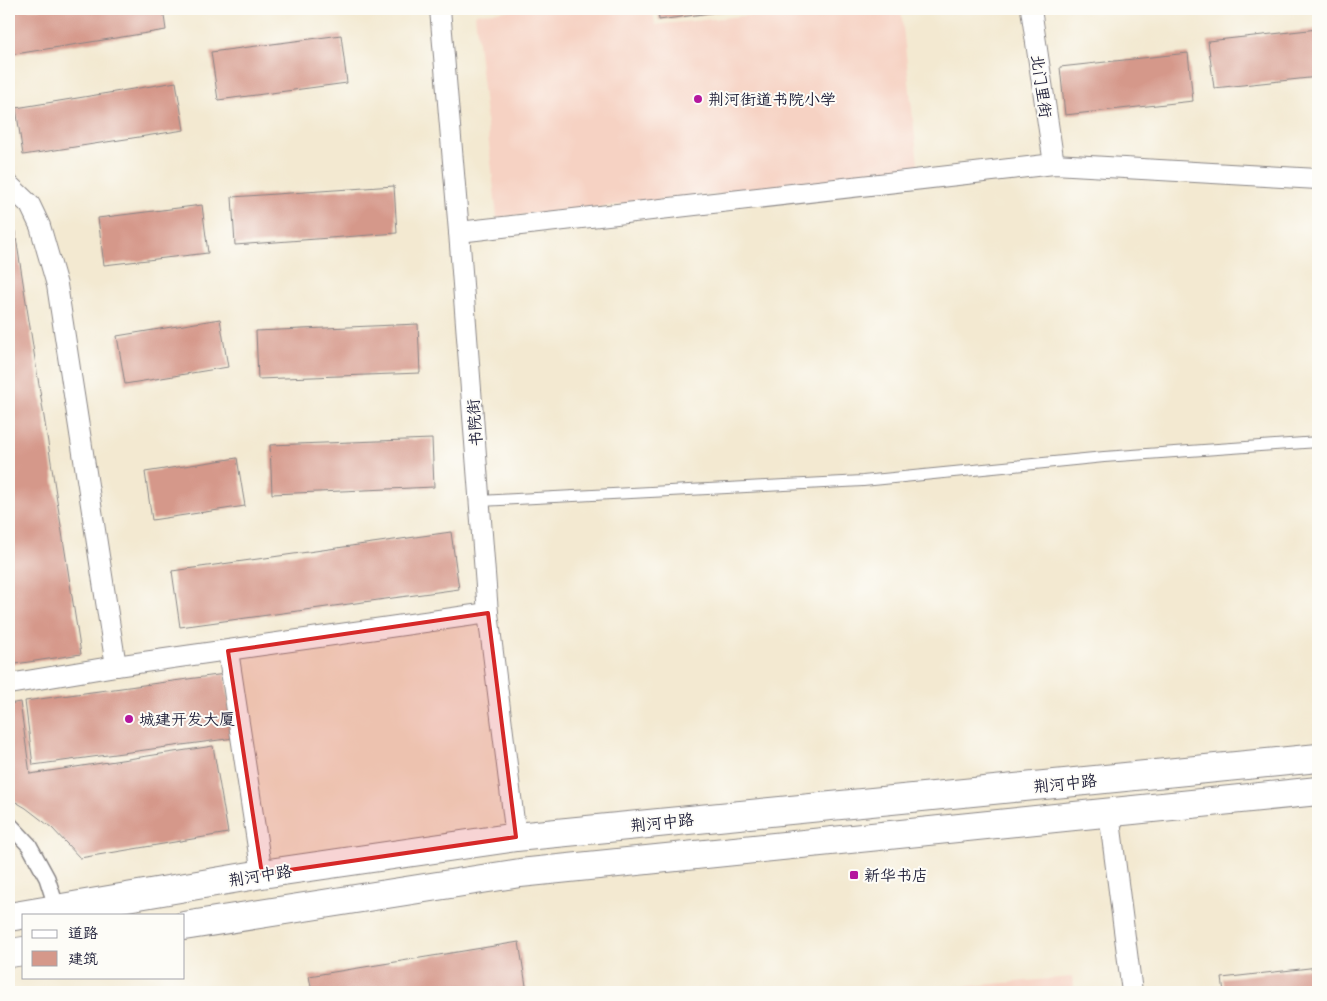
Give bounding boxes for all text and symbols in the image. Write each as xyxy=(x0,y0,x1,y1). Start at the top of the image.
street label: 北门里街 xyxy=(1023,52,1060,120)
place label: 荆河街道书院小学 xyxy=(708,85,836,114)
marker: 荆河街道书院小学 xyxy=(692,93,704,105)
street label: 书院街 xyxy=(458,398,491,448)
place label: 城建开发大厦 xyxy=(139,705,235,734)
marker: 城建开发大厦 xyxy=(123,713,135,725)
street label: 荆河中路 xyxy=(1032,766,1098,801)
street label: 荆河中路 xyxy=(629,805,695,840)
street label: 荆河中路 xyxy=(226,856,294,895)
place label: 新华书店 xyxy=(864,861,928,890)
marker: 新华书店 xyxy=(848,869,860,881)
legend xyxy=(22,914,185,978)
text: 道路 xyxy=(68,920,98,946)
text: 建筑 xyxy=(68,946,98,972)

